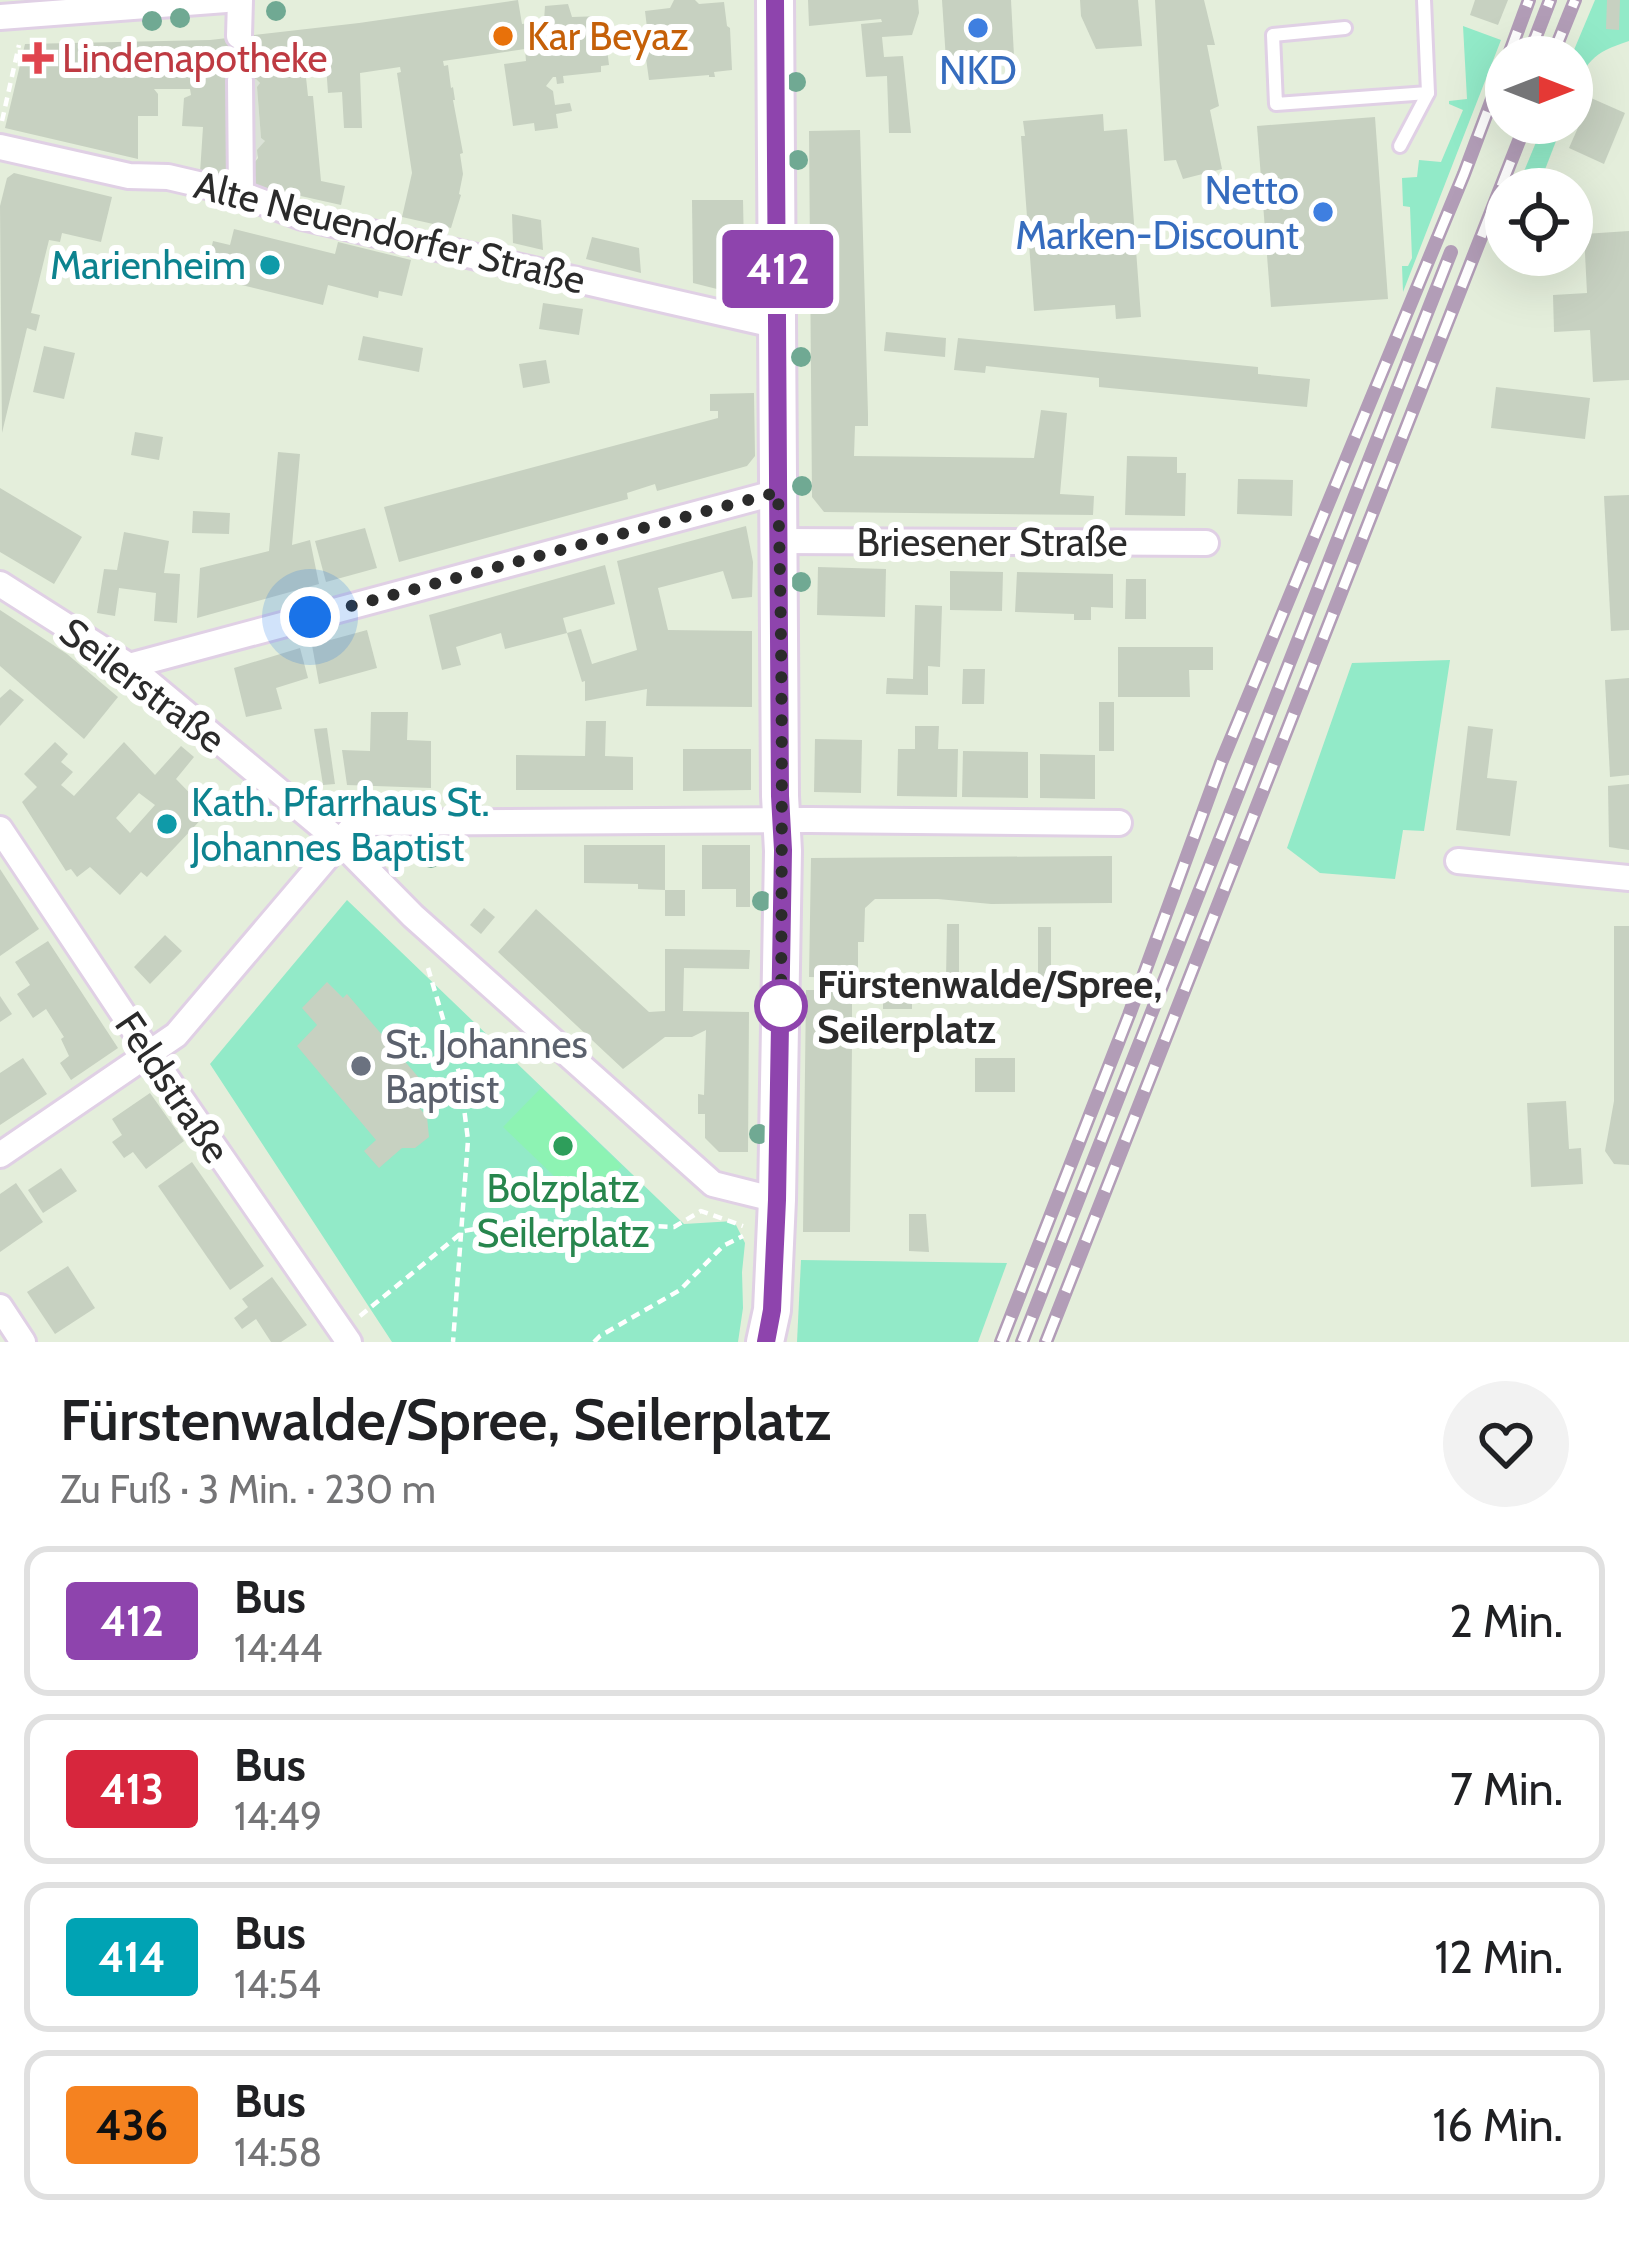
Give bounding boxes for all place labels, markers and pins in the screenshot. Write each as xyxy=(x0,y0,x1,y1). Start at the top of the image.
place label: Kar Beyaz xyxy=(527,12,689,60)
marker: NKD xyxy=(965,15,991,41)
marker: Kar Beyaz xyxy=(490,23,516,49)
place label: Lindenapotheke xyxy=(62,34,327,82)
marker: Lindenapotheke xyxy=(25,45,51,71)
place label: NKD xyxy=(939,46,1017,94)
place label: Netto Marken-Discount xyxy=(1015,166,1299,259)
marker: Netto Marken-Discount xyxy=(1310,199,1336,225)
place label: Marienheim xyxy=(50,241,246,289)
marker: Marienheim xyxy=(257,252,283,278)
place label: Kath. Pfarrhaus St. Johannes Baptist xyxy=(190,778,490,871)
marker: Kath. Pfarrhaus St. Johannes Baptist xyxy=(154,811,180,837)
place label: Fürstenwalde/Spree, Seilerplatz xyxy=(817,960,1162,1053)
marker: Fürstenwalde/Spree, Seilerplatz xyxy=(756,981,806,1031)
place label: St. Johannes Baptist xyxy=(385,1020,588,1113)
marker: St. Johannes Baptist xyxy=(348,1053,374,1079)
marker: Bolzplatz Seilerplatz xyxy=(550,1133,576,1159)
place label: Bolzplatz Seilerplatz xyxy=(476,1164,650,1257)

